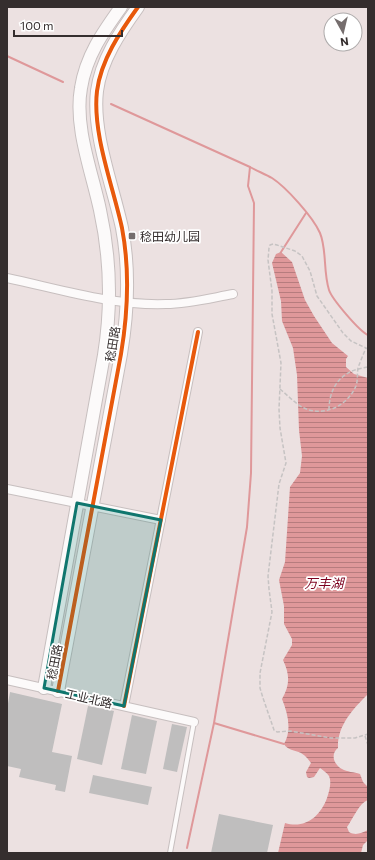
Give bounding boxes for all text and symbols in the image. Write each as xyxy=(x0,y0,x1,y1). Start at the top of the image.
scale bar xyxy=(14,12,122,38)
north arrow xyxy=(323,12,363,52)
text: 100 m xyxy=(20,18,54,32)
text: N xyxy=(339,35,349,49)
place label: 稔田幼儿园 xyxy=(140,229,200,243)
marker: 稔田幼儿园 xyxy=(127,231,137,241)
street label: 稔田路 xyxy=(102,325,122,363)
water label: 万丰湖 xyxy=(304,575,345,591)
street label: 稔田路 xyxy=(44,643,64,681)
street label: 工业北路 xyxy=(64,686,114,710)

